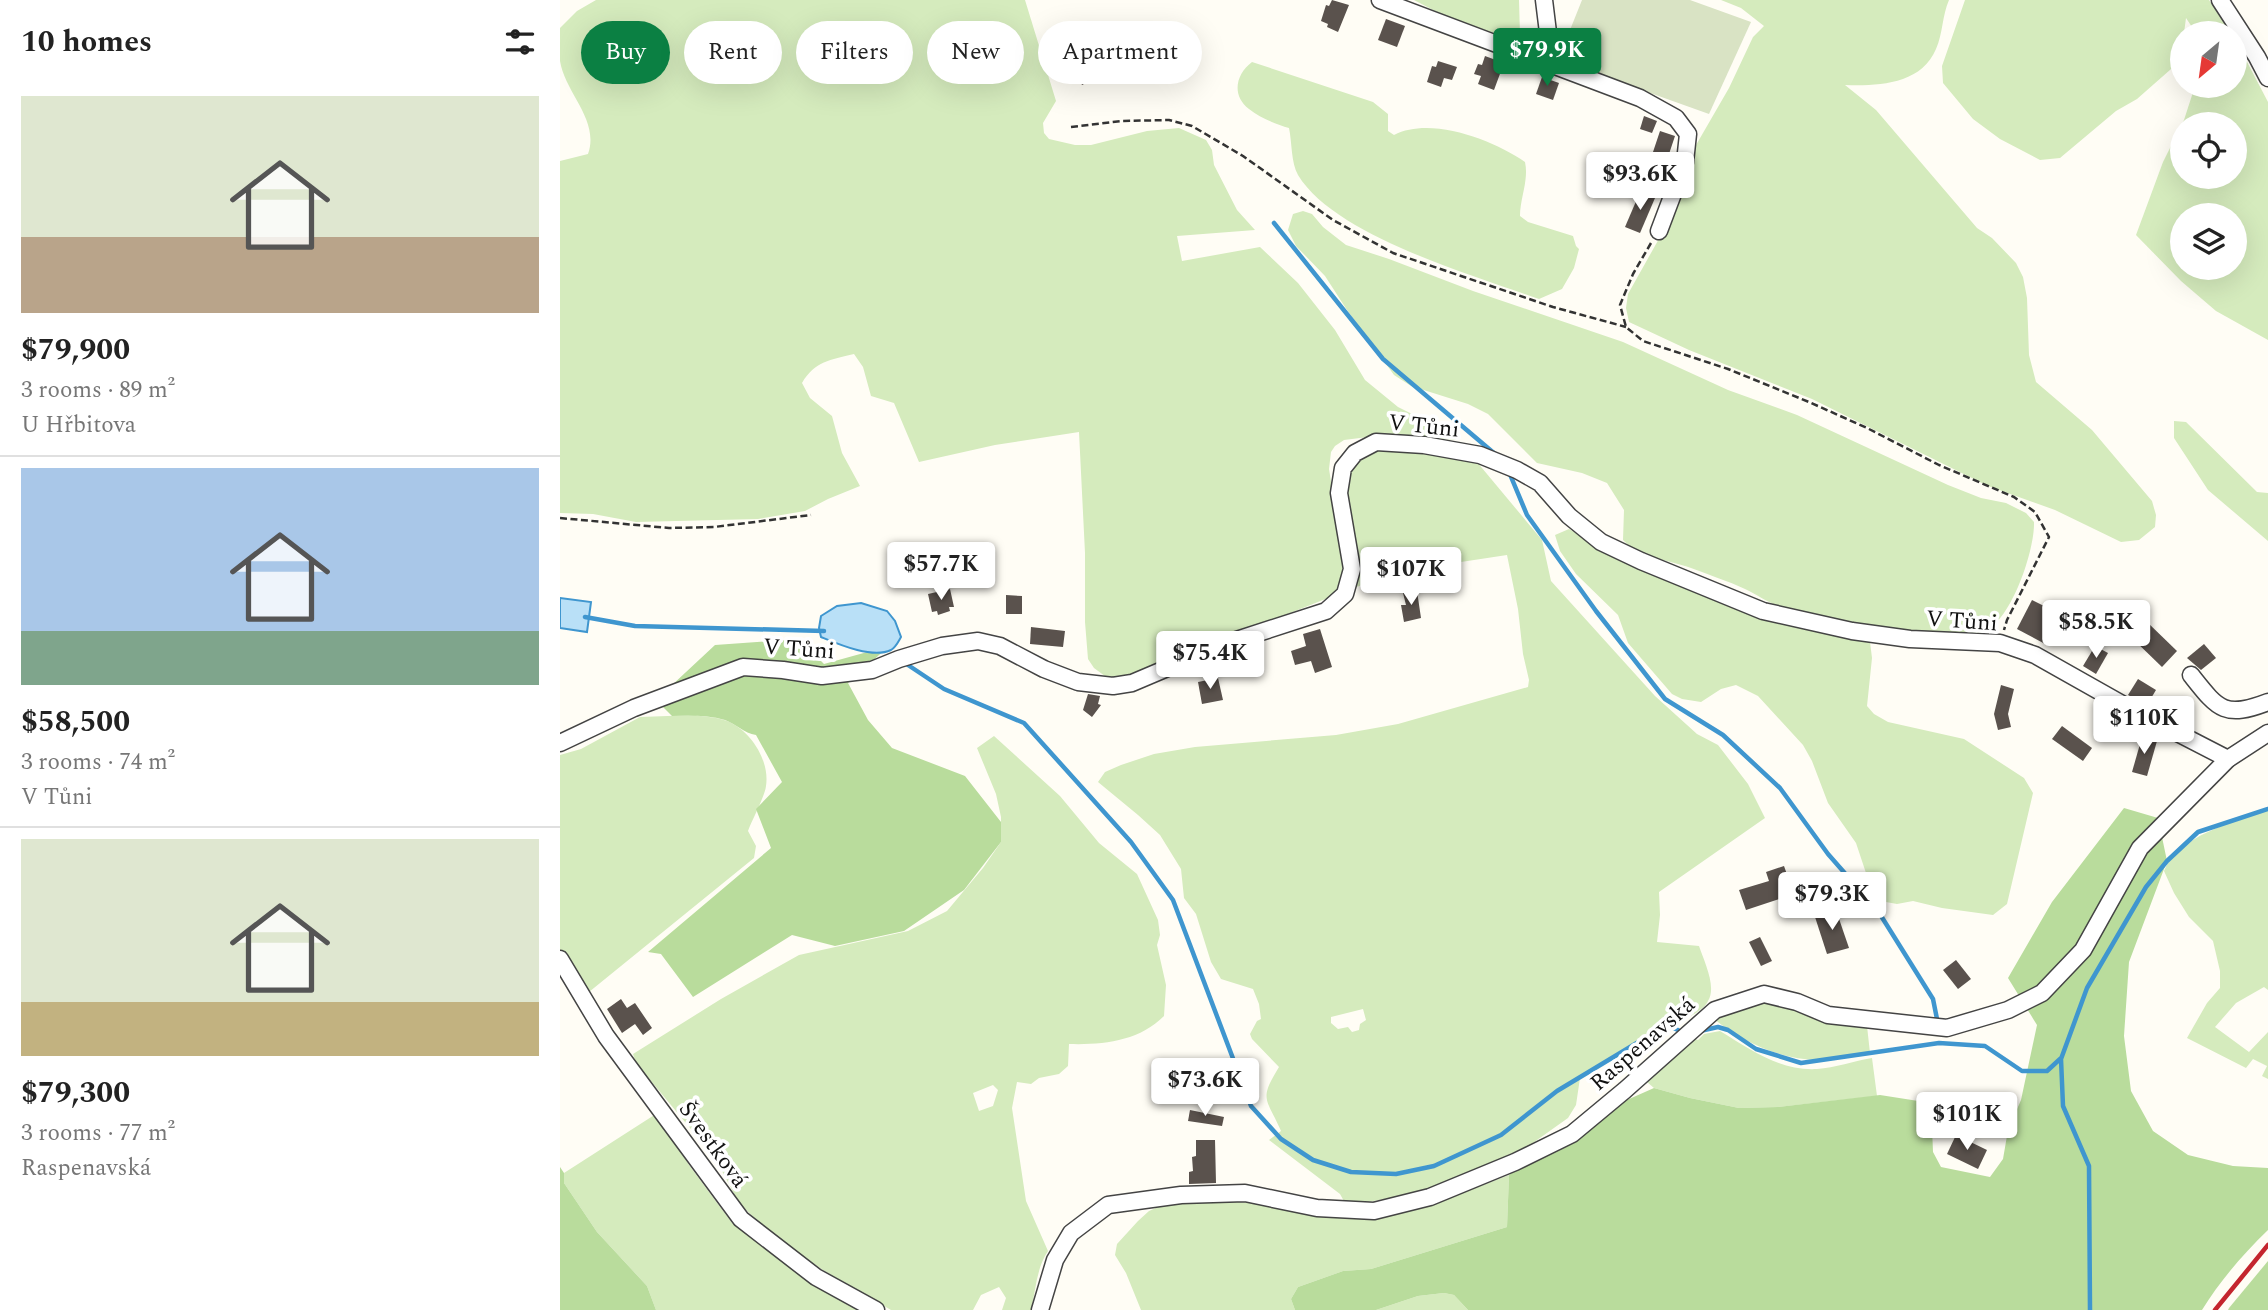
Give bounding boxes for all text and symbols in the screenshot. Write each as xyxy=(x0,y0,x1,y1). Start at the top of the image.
text: 10 homes xyxy=(21,19,152,65)
chip: Buy xyxy=(581,21,670,84)
chip: Rent xyxy=(684,21,782,84)
chip: Filters xyxy=(796,21,913,84)
chip: New xyxy=(927,21,1024,84)
chip: Apartment xyxy=(1038,21,1202,84)
north arrow xyxy=(2170,21,2247,98)
map controls xyxy=(2170,21,2247,280)
icon: filters xyxy=(501,23,539,61)
pin: $79.9K xyxy=(1490,28,1604,88)
text: $79.9K xyxy=(1509,33,1585,68)
button: locate xyxy=(2170,112,2247,189)
icon: home xyxy=(217,142,343,268)
pin: $93.6K xyxy=(1583,152,1697,212)
text: $93.6K xyxy=(1602,157,1678,192)
button: layers xyxy=(2170,203,2247,280)
text: $79,900 xyxy=(21,327,130,373)
text: 3 rooms · 89 m² xyxy=(21,373,175,408)
street label: V Tůni xyxy=(1386,405,1461,448)
text: U Hřbitova xyxy=(21,408,136,443)
icon: home xyxy=(217,514,343,640)
pin: $57.7K xyxy=(884,542,998,602)
text: $57.7K xyxy=(903,547,979,582)
pin: $107K xyxy=(1362,548,1460,607)
text: $107K xyxy=(1376,552,1446,587)
pin: $58.5K xyxy=(2039,600,2153,660)
street label: V Tůni xyxy=(1925,602,1999,641)
text: $58.5K xyxy=(2058,605,2134,640)
street label: V Tůni xyxy=(762,630,836,669)
pin: $75.4K xyxy=(1153,632,1267,691)
text: $75.4K xyxy=(1172,636,1248,671)
pin: $110K xyxy=(2095,696,2193,756)
text: $58,500 xyxy=(21,699,130,745)
text: $110K xyxy=(2109,701,2179,736)
text: 3 rooms · 74 m² xyxy=(21,745,175,780)
text: V Tůni xyxy=(21,780,92,815)
pin: $79.3K xyxy=(1775,872,1889,932)
text: $79.3K xyxy=(1794,877,1870,912)
icon: home xyxy=(217,885,343,1011)
street label: Raspenavská xyxy=(1582,988,1704,1100)
pin: $73.6K xyxy=(1148,1058,1262,1118)
text: $73.6K xyxy=(1167,1063,1243,1098)
text: $79,300 xyxy=(21,1070,130,1116)
pin: $101K xyxy=(1918,1092,2016,1152)
street label: Švestková xyxy=(669,1094,756,1196)
text: $101K xyxy=(1932,1097,2002,1132)
text: 3 rooms · 77 m² xyxy=(21,1116,175,1151)
text: Raspenavská xyxy=(21,1151,151,1186)

